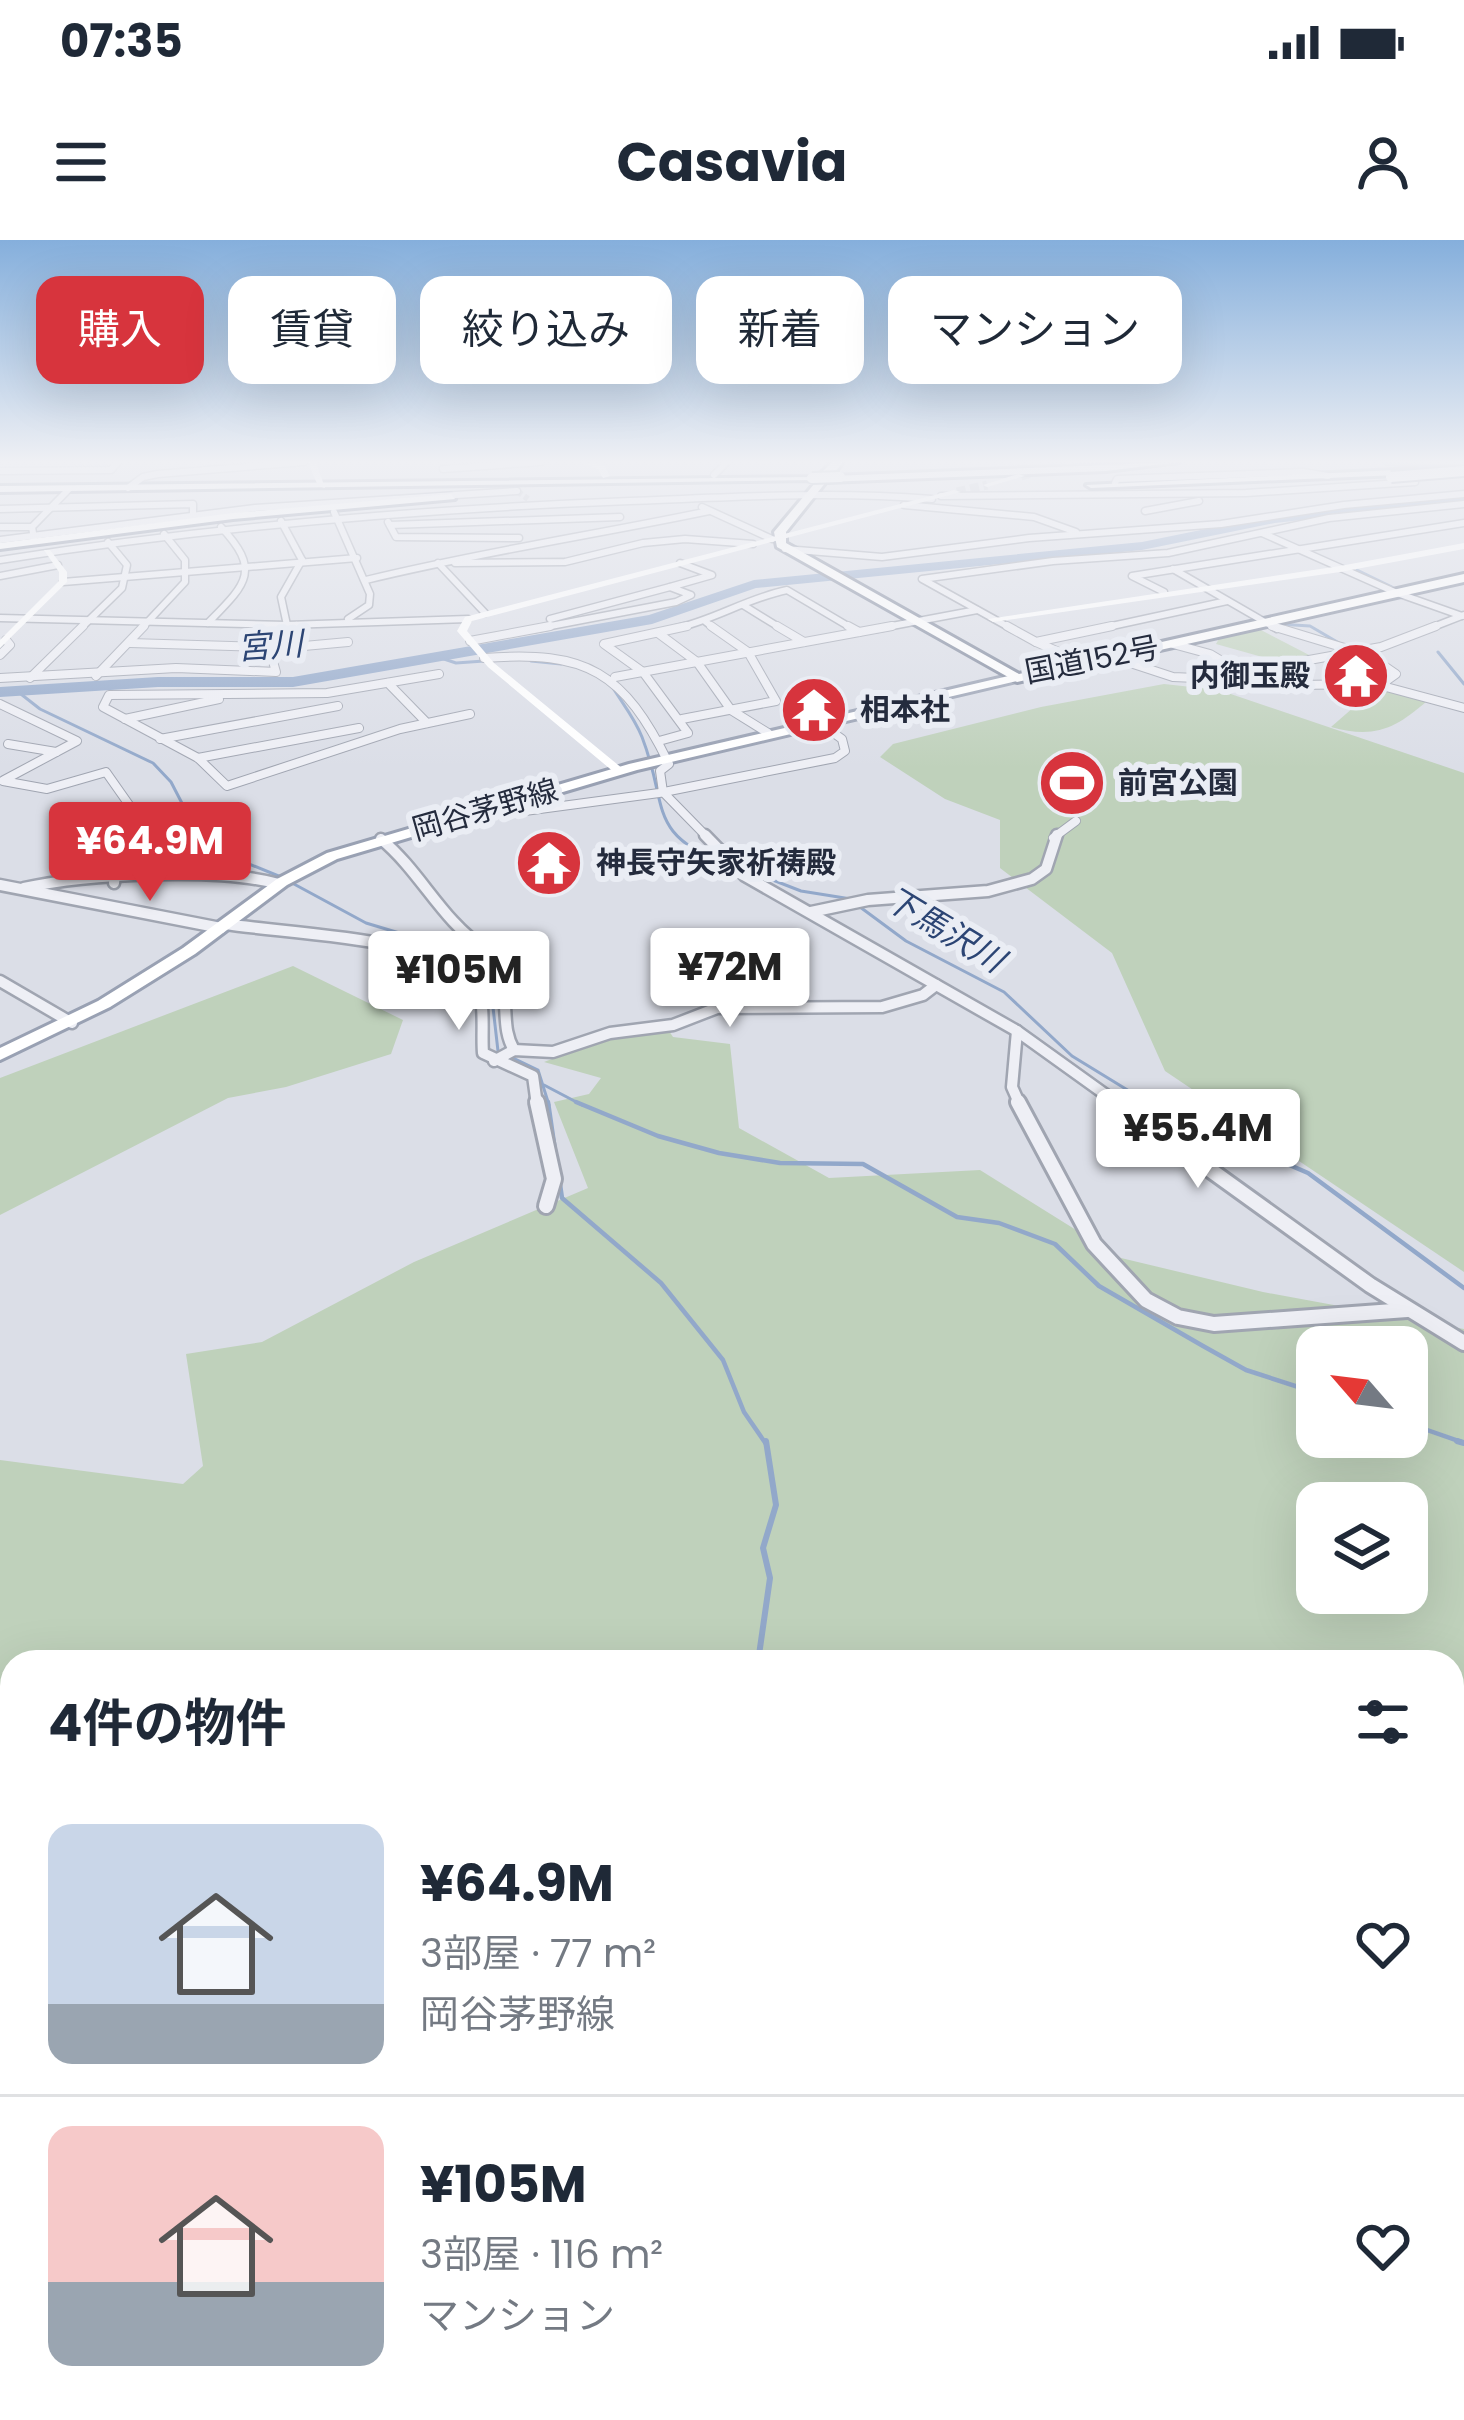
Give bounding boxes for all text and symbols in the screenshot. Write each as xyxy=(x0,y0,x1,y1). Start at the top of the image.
text: 07:35 xyxy=(60,10,183,73)
text: Casavia xyxy=(616,124,848,200)
icon: menu xyxy=(48,129,114,195)
icon: person xyxy=(1350,129,1416,195)
chip: 購入 xyxy=(36,276,204,384)
chip: 賃貸 xyxy=(228,276,396,384)
chip: 絞り込み xyxy=(420,276,672,384)
chip: 新着 xyxy=(696,276,864,384)
chip: マンション xyxy=(888,276,1182,384)
water label: 宮川 xyxy=(235,620,308,671)
street label: 国道152号 xyxy=(1021,625,1163,694)
temple icon: 内御玉殿 xyxy=(1321,641,1391,711)
place label: 内御玉殿 xyxy=(1190,654,1310,697)
temple icon: 相本社 xyxy=(779,675,849,745)
place label: 相本社 xyxy=(860,688,950,731)
sports icon: 前宮公園 xyxy=(1037,748,1107,818)
place label: 前宮公園 xyxy=(1118,761,1238,804)
street label: 岡谷茅野線 xyxy=(407,768,563,851)
pin: ¥64.9M xyxy=(52,802,248,904)
text: ¥64.9M xyxy=(76,813,224,868)
temple icon: 神長守矢家祈祷殿 xyxy=(514,828,584,898)
place label: 神長守矢家祈祷殿 xyxy=(596,841,836,884)
water label: 下馬沢川 xyxy=(876,875,1016,985)
pin: ¥72M xyxy=(659,928,801,1030)
pin: ¥105M xyxy=(375,931,543,1033)
text: ¥72M xyxy=(677,939,783,994)
text: ¥105M xyxy=(395,942,523,997)
pin: ¥55.4M xyxy=(1100,1089,1296,1191)
text: ¥55.4M xyxy=(1123,1100,1273,1155)
north arrow xyxy=(1296,1326,1428,1458)
map controls xyxy=(1296,1326,1428,1614)
button: layers xyxy=(1296,1482,1428,1614)
text: 4件の物件 xyxy=(48,1687,287,1759)
icon: filters xyxy=(1350,1689,1416,1755)
text: ¥64.9M xyxy=(420,1847,614,1919)
icon: home xyxy=(144,1872,288,2016)
icon: heart xyxy=(1350,1911,1416,1977)
text: 3部屋 · 77 m² xyxy=(420,1926,656,1981)
text: 岡谷茅野線 xyxy=(420,1987,615,2042)
text: ¥105M xyxy=(420,2148,587,2220)
icon: home xyxy=(144,2174,288,2318)
icon: heart xyxy=(1350,2213,1416,2279)
text: 3部屋 · 116 m² xyxy=(420,2227,663,2282)
text: マンション xyxy=(420,2288,615,2343)

